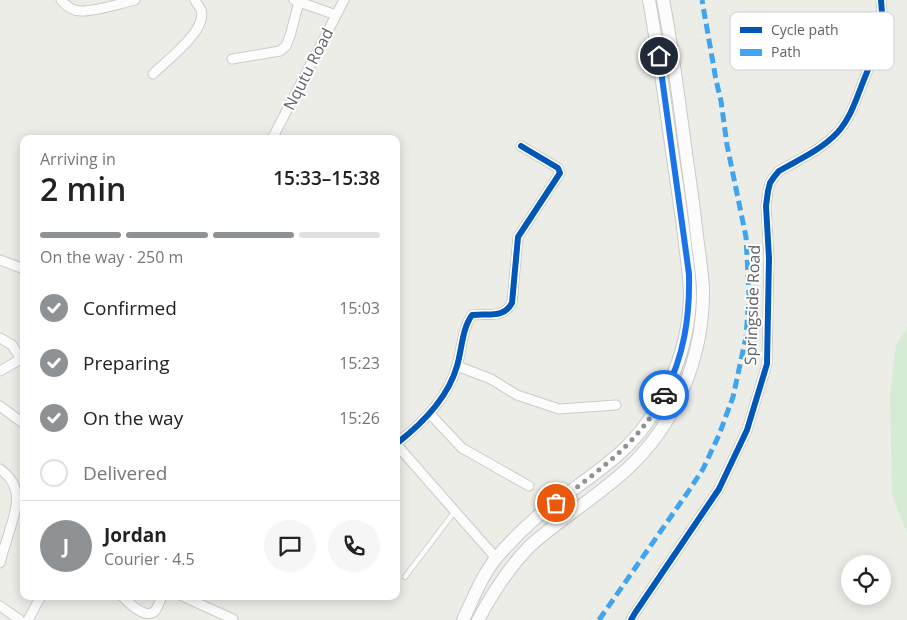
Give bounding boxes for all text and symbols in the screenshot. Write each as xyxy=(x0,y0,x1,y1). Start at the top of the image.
legend xyxy=(730,12,894,70)
text: Cycle path xyxy=(771,20,839,39)
street label: Nqutu Road xyxy=(278,24,338,114)
pin xyxy=(638,35,680,77)
icon: home xyxy=(645,42,673,70)
text: Path xyxy=(771,42,801,61)
text: Arriving in xyxy=(40,148,116,170)
text: 15:33–15:38 xyxy=(273,165,380,191)
text: 2 min xyxy=(40,167,126,210)
street label: Springside Road xyxy=(739,244,765,366)
text: On the way · 250 m xyxy=(40,246,183,268)
icon: check xyxy=(40,294,68,322)
text: Confirmed xyxy=(83,295,177,321)
text: 15:03 xyxy=(339,297,380,319)
icon: check xyxy=(40,349,68,377)
text: Preparing xyxy=(83,350,170,376)
text: 15:23 xyxy=(339,352,380,374)
courier xyxy=(639,370,689,420)
icon: car xyxy=(650,381,678,409)
icon: check xyxy=(40,404,68,432)
text: On the way xyxy=(83,405,183,431)
text: 15:26 xyxy=(339,407,380,429)
text: Delivered xyxy=(83,460,167,486)
pin xyxy=(535,482,577,524)
icon: bag xyxy=(542,489,570,517)
button: chat xyxy=(264,520,316,572)
button: phone xyxy=(328,520,380,572)
text: Jordan xyxy=(104,522,167,548)
text: J xyxy=(63,533,69,559)
text: Courier · 4.5 xyxy=(104,548,195,570)
map controls xyxy=(841,555,891,605)
button: locate xyxy=(841,555,891,605)

